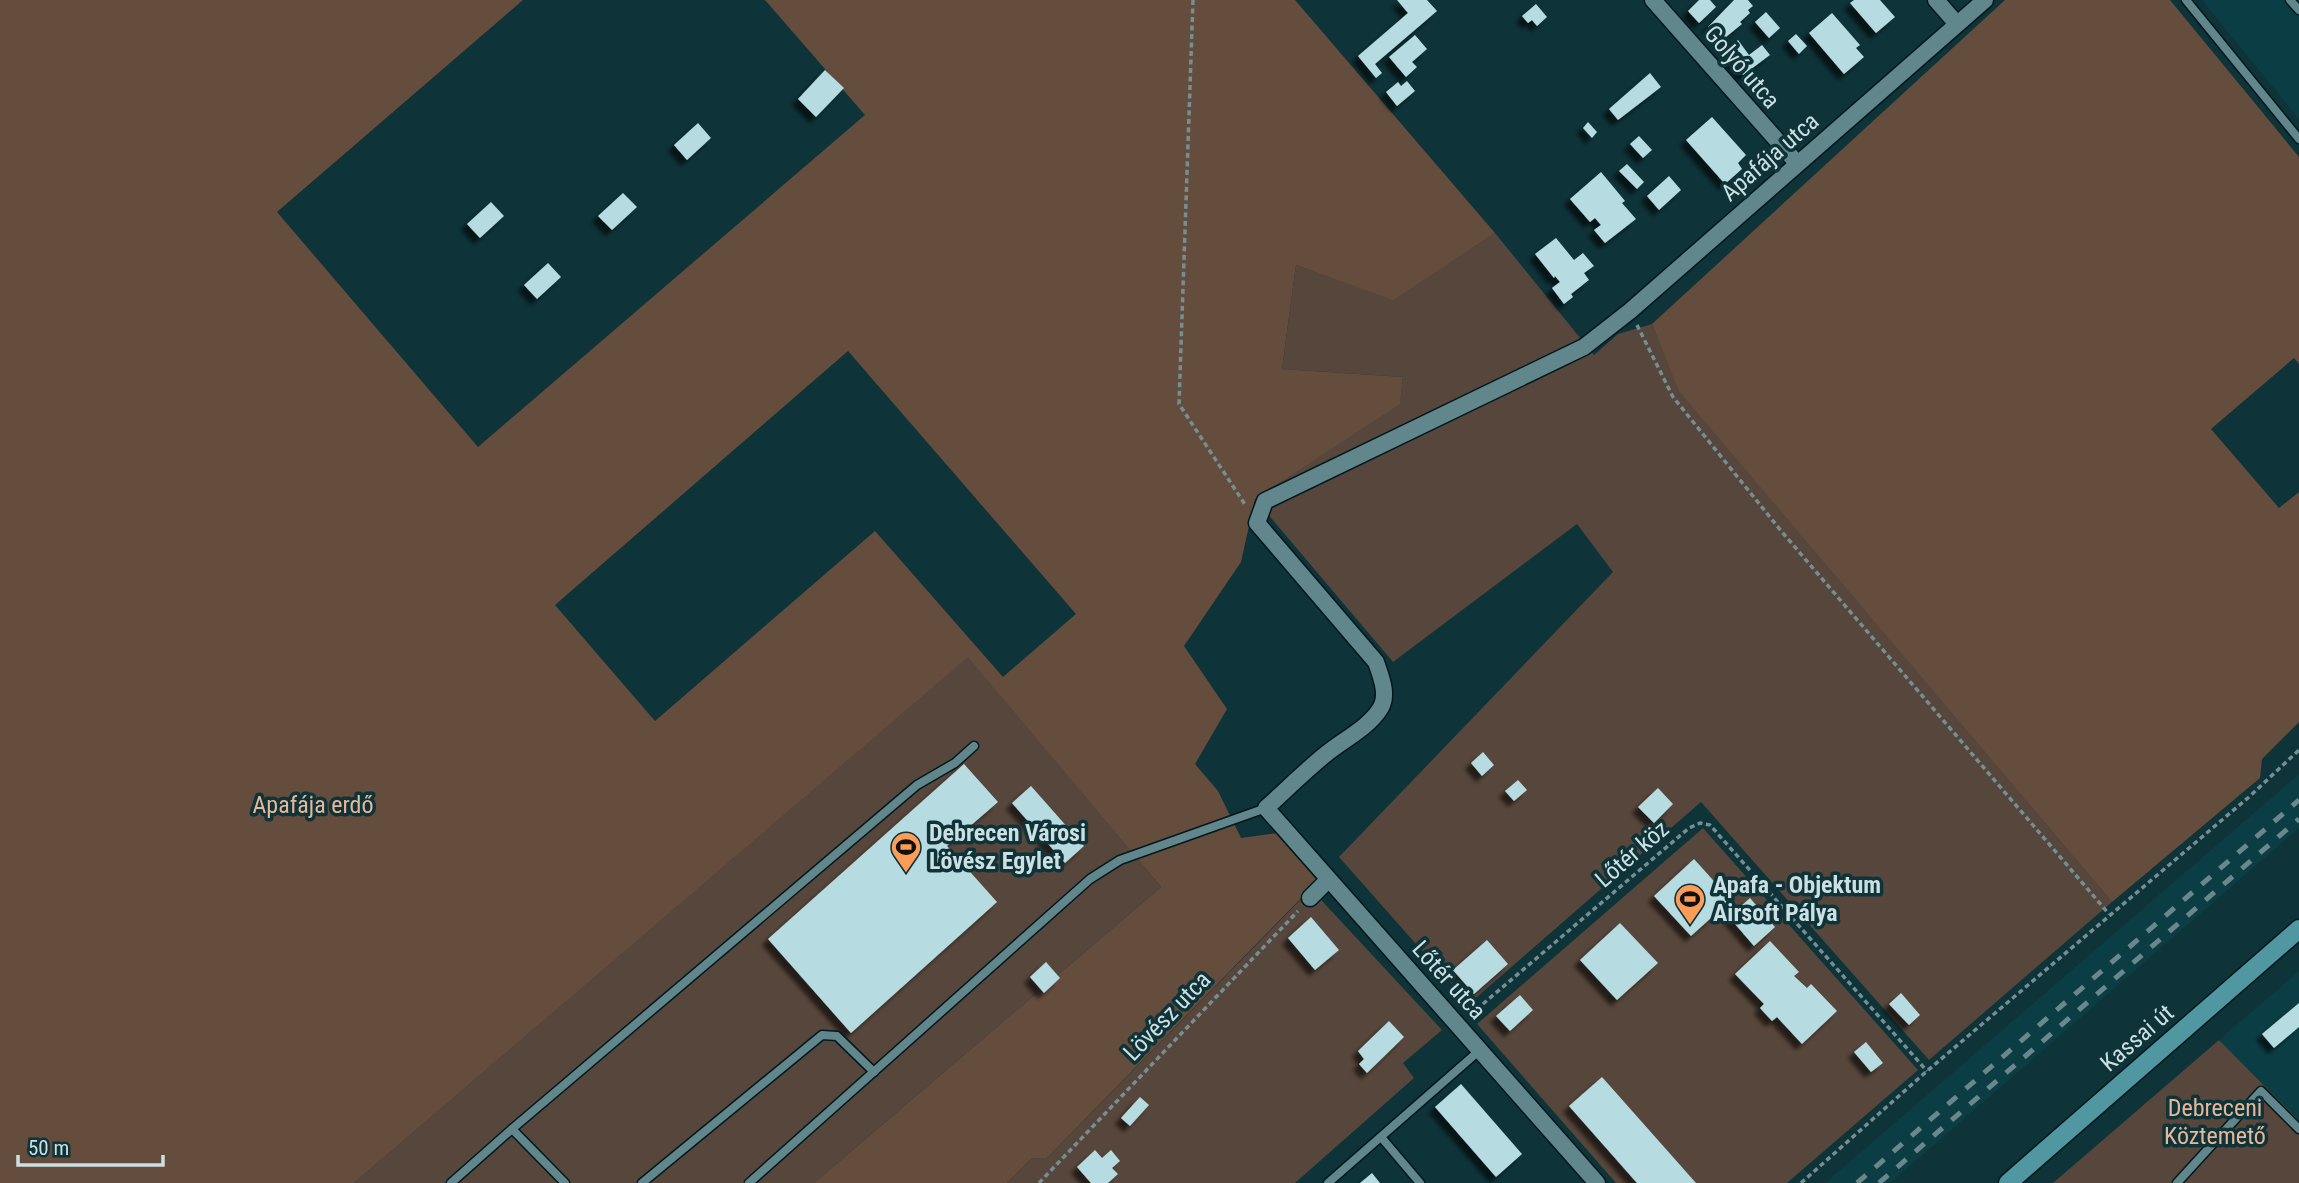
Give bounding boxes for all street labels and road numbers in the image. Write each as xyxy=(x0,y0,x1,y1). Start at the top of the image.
street label: Golyó utca xyxy=(1698,20,1786,114)
street label: Apafája utca xyxy=(1716,107,1824,207)
street label: Lőtér köz xyxy=(1590,815,1674,893)
street label: Lőtér utca xyxy=(1407,935,1491,1025)
street label: Lövész utca xyxy=(1118,966,1216,1066)
street label: Kassai út xyxy=(2095,999,2179,1077)

